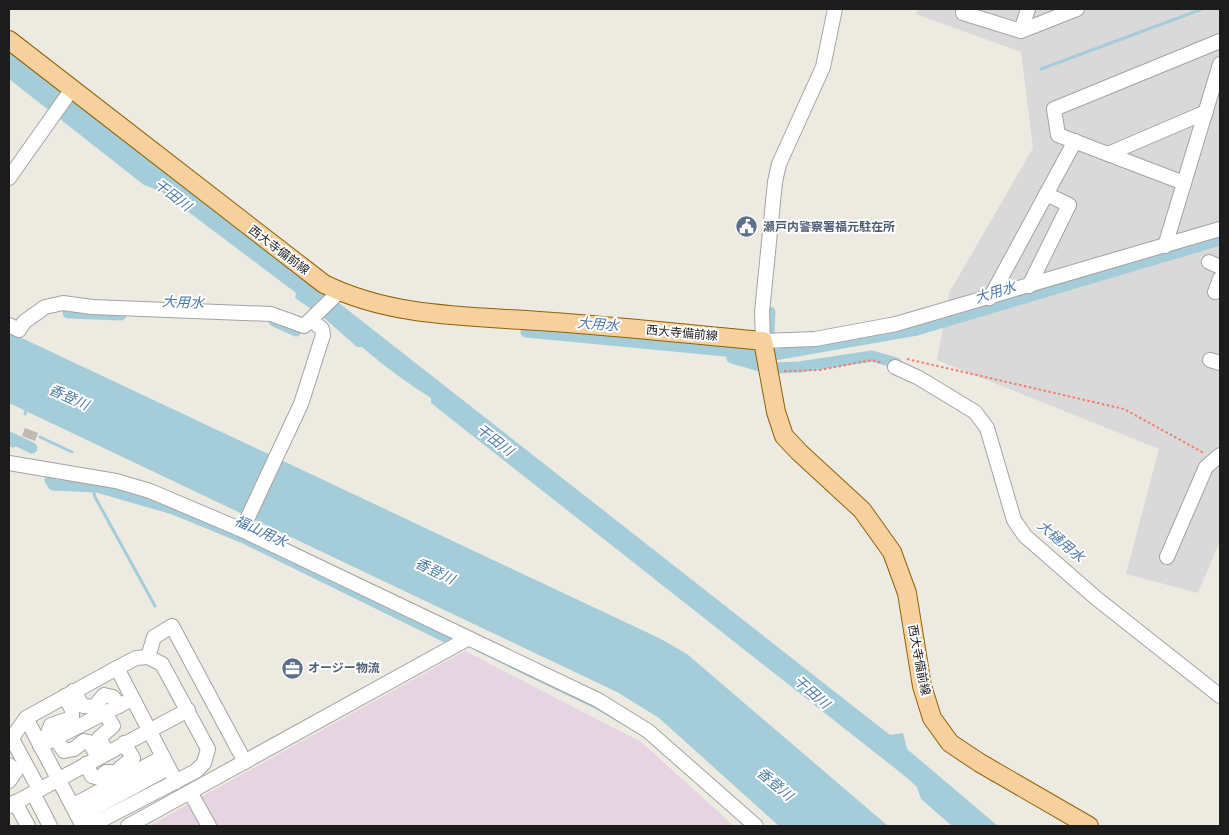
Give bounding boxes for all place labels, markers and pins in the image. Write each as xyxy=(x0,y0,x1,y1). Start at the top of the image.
public building icon: 瀬戸内警察署福元駐在所 xyxy=(735,215,759,239)
place label: 瀬戸内警察署福元駐在所 xyxy=(763,219,895,234)
office icon: オージー物流 xyxy=(280,656,304,680)
place label: オージー物流 xyxy=(308,660,380,675)

